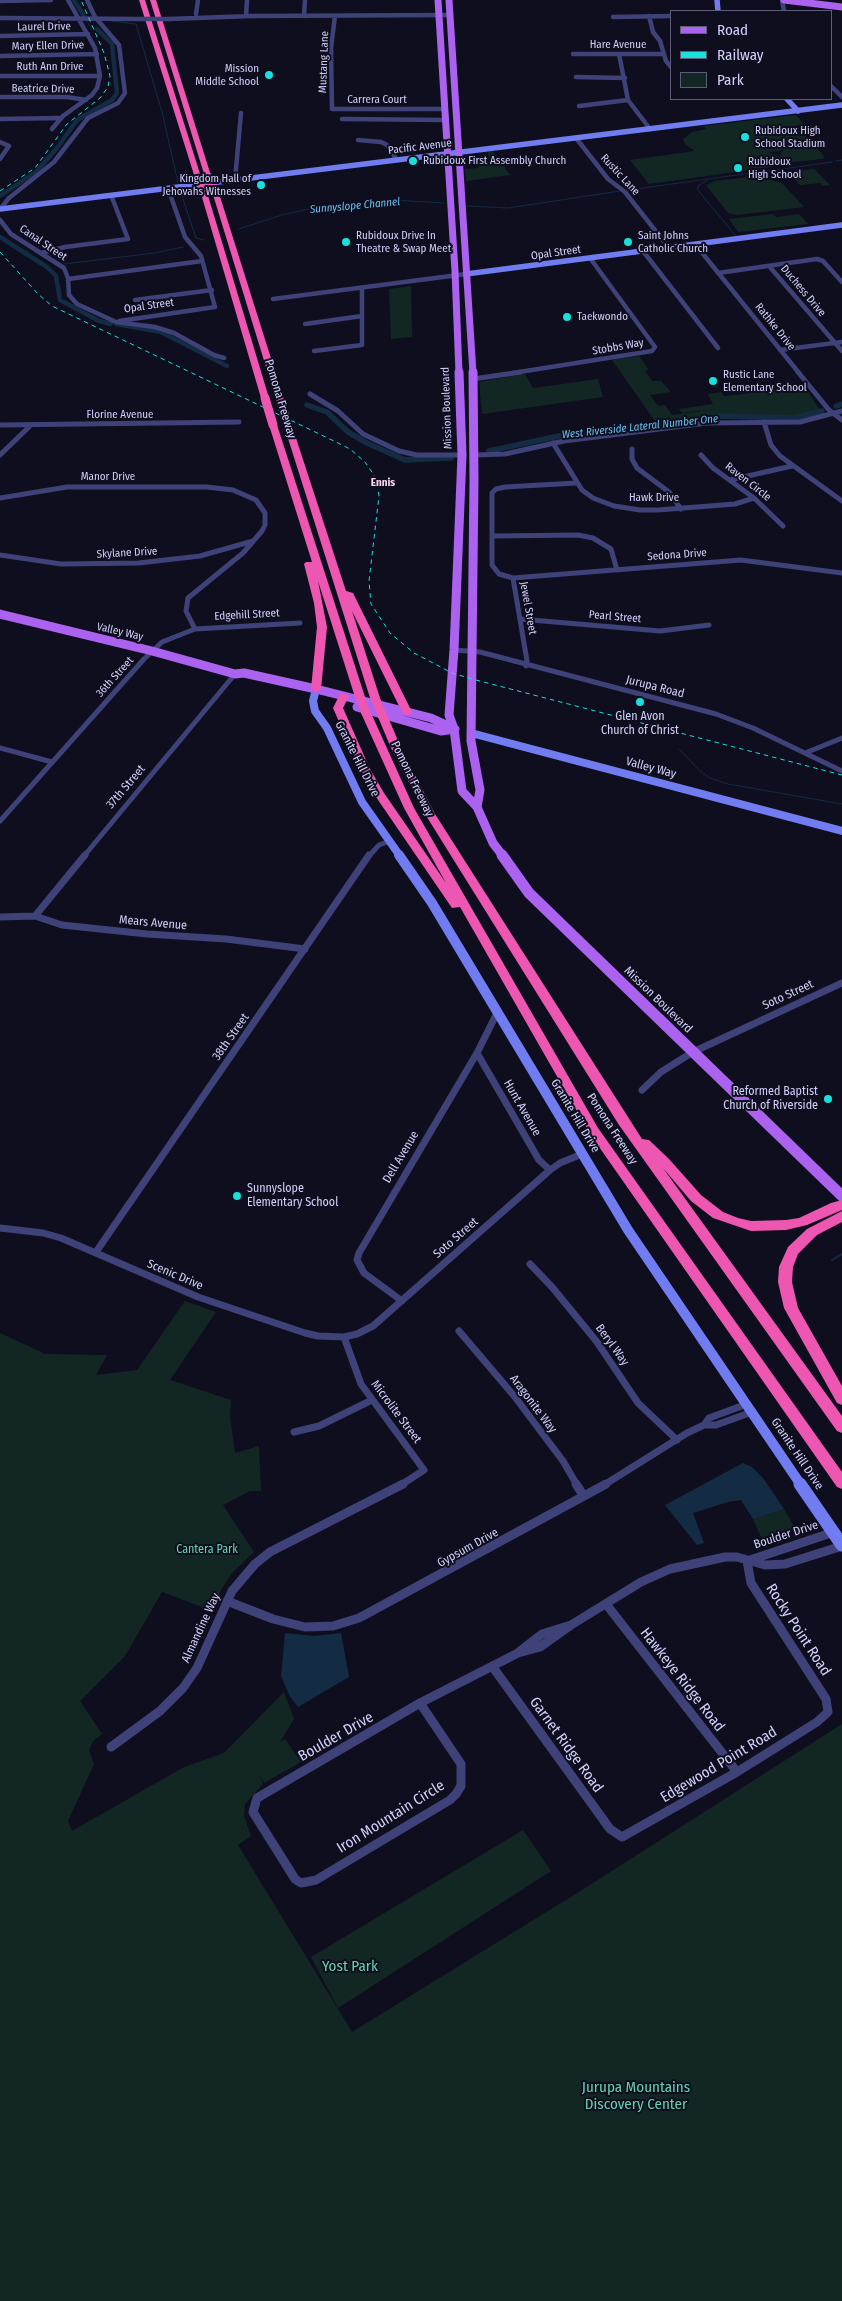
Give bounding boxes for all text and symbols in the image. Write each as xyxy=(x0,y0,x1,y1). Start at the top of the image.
legend xyxy=(670,10,832,100)
street label: Laurel Drive xyxy=(17,20,71,34)
text: Road xyxy=(717,21,748,39)
street label: Mustang Lane xyxy=(316,31,332,93)
street label: Hare Avenue xyxy=(590,38,646,52)
street label: Mary Ellen Drive xyxy=(12,39,84,53)
text: Railway xyxy=(717,46,764,64)
street label: Ruth Ann Drive xyxy=(17,60,83,74)
place label: Mission Middle School xyxy=(195,62,259,88)
marker: Mission Middle School xyxy=(263,69,275,81)
text: Park xyxy=(717,71,744,89)
street label: Beatrice Drive xyxy=(12,82,74,96)
street label: Carrera Court xyxy=(347,93,407,107)
place label: Rubidoux High School Stadium xyxy=(755,124,825,150)
marker: Rubidoux High School Stadium xyxy=(739,131,751,143)
street label: Pacific Avenue xyxy=(387,137,453,157)
street label: Rustic Lane xyxy=(598,152,642,198)
place label: Rubidoux First Assembly Church xyxy=(423,154,566,168)
marker: Rubidoux First Assembly Church xyxy=(407,155,419,167)
place label: Rubidoux High School xyxy=(748,155,801,181)
marker: Rubidoux High School xyxy=(732,162,744,174)
place label: Kingdom Hall of Jehovahs Witnesses xyxy=(163,172,251,198)
marker: Kingdom Hall of Jehovahs Witnesses xyxy=(255,179,267,191)
water label: Sunnyslope Channel xyxy=(309,195,401,217)
street label: Canal Street xyxy=(17,222,69,264)
place label: Rubidoux Drive In Theatre & Swap Meet xyxy=(356,229,451,255)
place label: Saint Johns Catholic Church xyxy=(638,229,708,255)
marker: Rubidoux Drive In Theatre & Swap Meet xyxy=(340,236,352,248)
marker: Saint Johns Catholic Church xyxy=(622,236,634,248)
street label: Opal Street xyxy=(530,243,582,263)
street label: Duchess Drive xyxy=(778,263,828,319)
street label: Opal Street xyxy=(123,296,175,316)
street label: Rathke Drive xyxy=(752,301,798,353)
place label: Taekwondo xyxy=(577,310,628,324)
marker: Taekwondo xyxy=(561,311,573,323)
street label: Stobbs Way xyxy=(591,336,645,358)
street label: Pomona Freeway xyxy=(261,358,299,440)
street label: Mission Boulevard xyxy=(439,367,455,449)
place label: Rustic Lane Elementary School xyxy=(723,368,807,394)
marker: Rustic Lane Elementary School xyxy=(707,375,719,387)
street label: Florine Avenue xyxy=(87,408,153,422)
water label: West Riverside Lateral Number One xyxy=(561,412,719,442)
street label: Raven Circle xyxy=(722,460,774,504)
street label: Manor Drive xyxy=(81,470,135,484)
district label: Ennis xyxy=(371,476,395,490)
street label: Hawk Drive xyxy=(629,491,679,505)
street label: Skylane Drive xyxy=(96,545,158,561)
street label: Sedona Drive xyxy=(647,546,707,564)
street label: Jewel Street xyxy=(517,580,539,636)
street label: Edgehill Street xyxy=(214,607,280,623)
street label: Pearl Street xyxy=(588,608,642,626)
street label: Valley Way xyxy=(96,620,144,644)
street label: 36th Street xyxy=(94,654,136,700)
street label: Jurupa Road xyxy=(624,673,686,701)
marker: Glen Avon Church of Christ xyxy=(634,696,646,708)
place label: Glen Avon Church of Christ xyxy=(601,710,679,738)
street label: Granite Hill Drive xyxy=(332,719,382,799)
street label: Pomona Freeway xyxy=(388,739,436,819)
street label: Valley Way xyxy=(624,754,678,782)
street label: 37th Street xyxy=(104,762,148,812)
street label: Mears Avenue xyxy=(118,913,188,933)
street label: Mission Boulevard xyxy=(621,964,695,1036)
street label: Soto Street xyxy=(760,977,816,1013)
street label: 38th Street xyxy=(210,1011,252,1063)
street label: Hunt Avenue xyxy=(500,1077,544,1139)
street label: Granite Hill Drive xyxy=(547,1077,603,1155)
place label: Reformed Baptist Church of Riverside xyxy=(723,1085,818,1113)
street label: Pomona Freeway xyxy=(584,1091,640,1167)
marker: Reformed Baptist Church of Riverside xyxy=(822,1093,834,1105)
street label: Dell Avenue xyxy=(380,1128,422,1186)
place label: Sunnyslope Elementary School xyxy=(247,1182,338,1210)
marker: Sunnyslope Elementary School xyxy=(231,1190,243,1202)
street label: Soto Street xyxy=(431,1215,481,1261)
street label: Scenic Drive xyxy=(145,1257,205,1293)
street label: Beryl Way xyxy=(592,1321,632,1369)
street label: Aragonite Way xyxy=(506,1372,560,1436)
street label: Microlite Street xyxy=(368,1378,424,1446)
street label: Granite Hill Drive xyxy=(768,1415,826,1493)
street label: Boulder Drive xyxy=(752,1518,820,1552)
street label: Gypsum Drive xyxy=(435,1525,501,1571)
park label: Cantera Park xyxy=(176,1543,238,1557)
street label: Rocky Point Road xyxy=(762,1581,834,1679)
street label: Almandine Way xyxy=(179,1591,223,1665)
street label: Hawkeye Ridge Road xyxy=(636,1625,728,1735)
street label: Garnet Ridge Road xyxy=(525,1694,607,1796)
street label: Boulder Drive xyxy=(295,1708,377,1766)
street label: Edgewood Point Road xyxy=(658,1723,780,1807)
street label: Iron Mountain Circle xyxy=(334,1777,448,1857)
park label: Yost Park xyxy=(322,1958,378,1976)
park label: Jurupa Mountains Discovery Center xyxy=(582,2079,690,2114)

